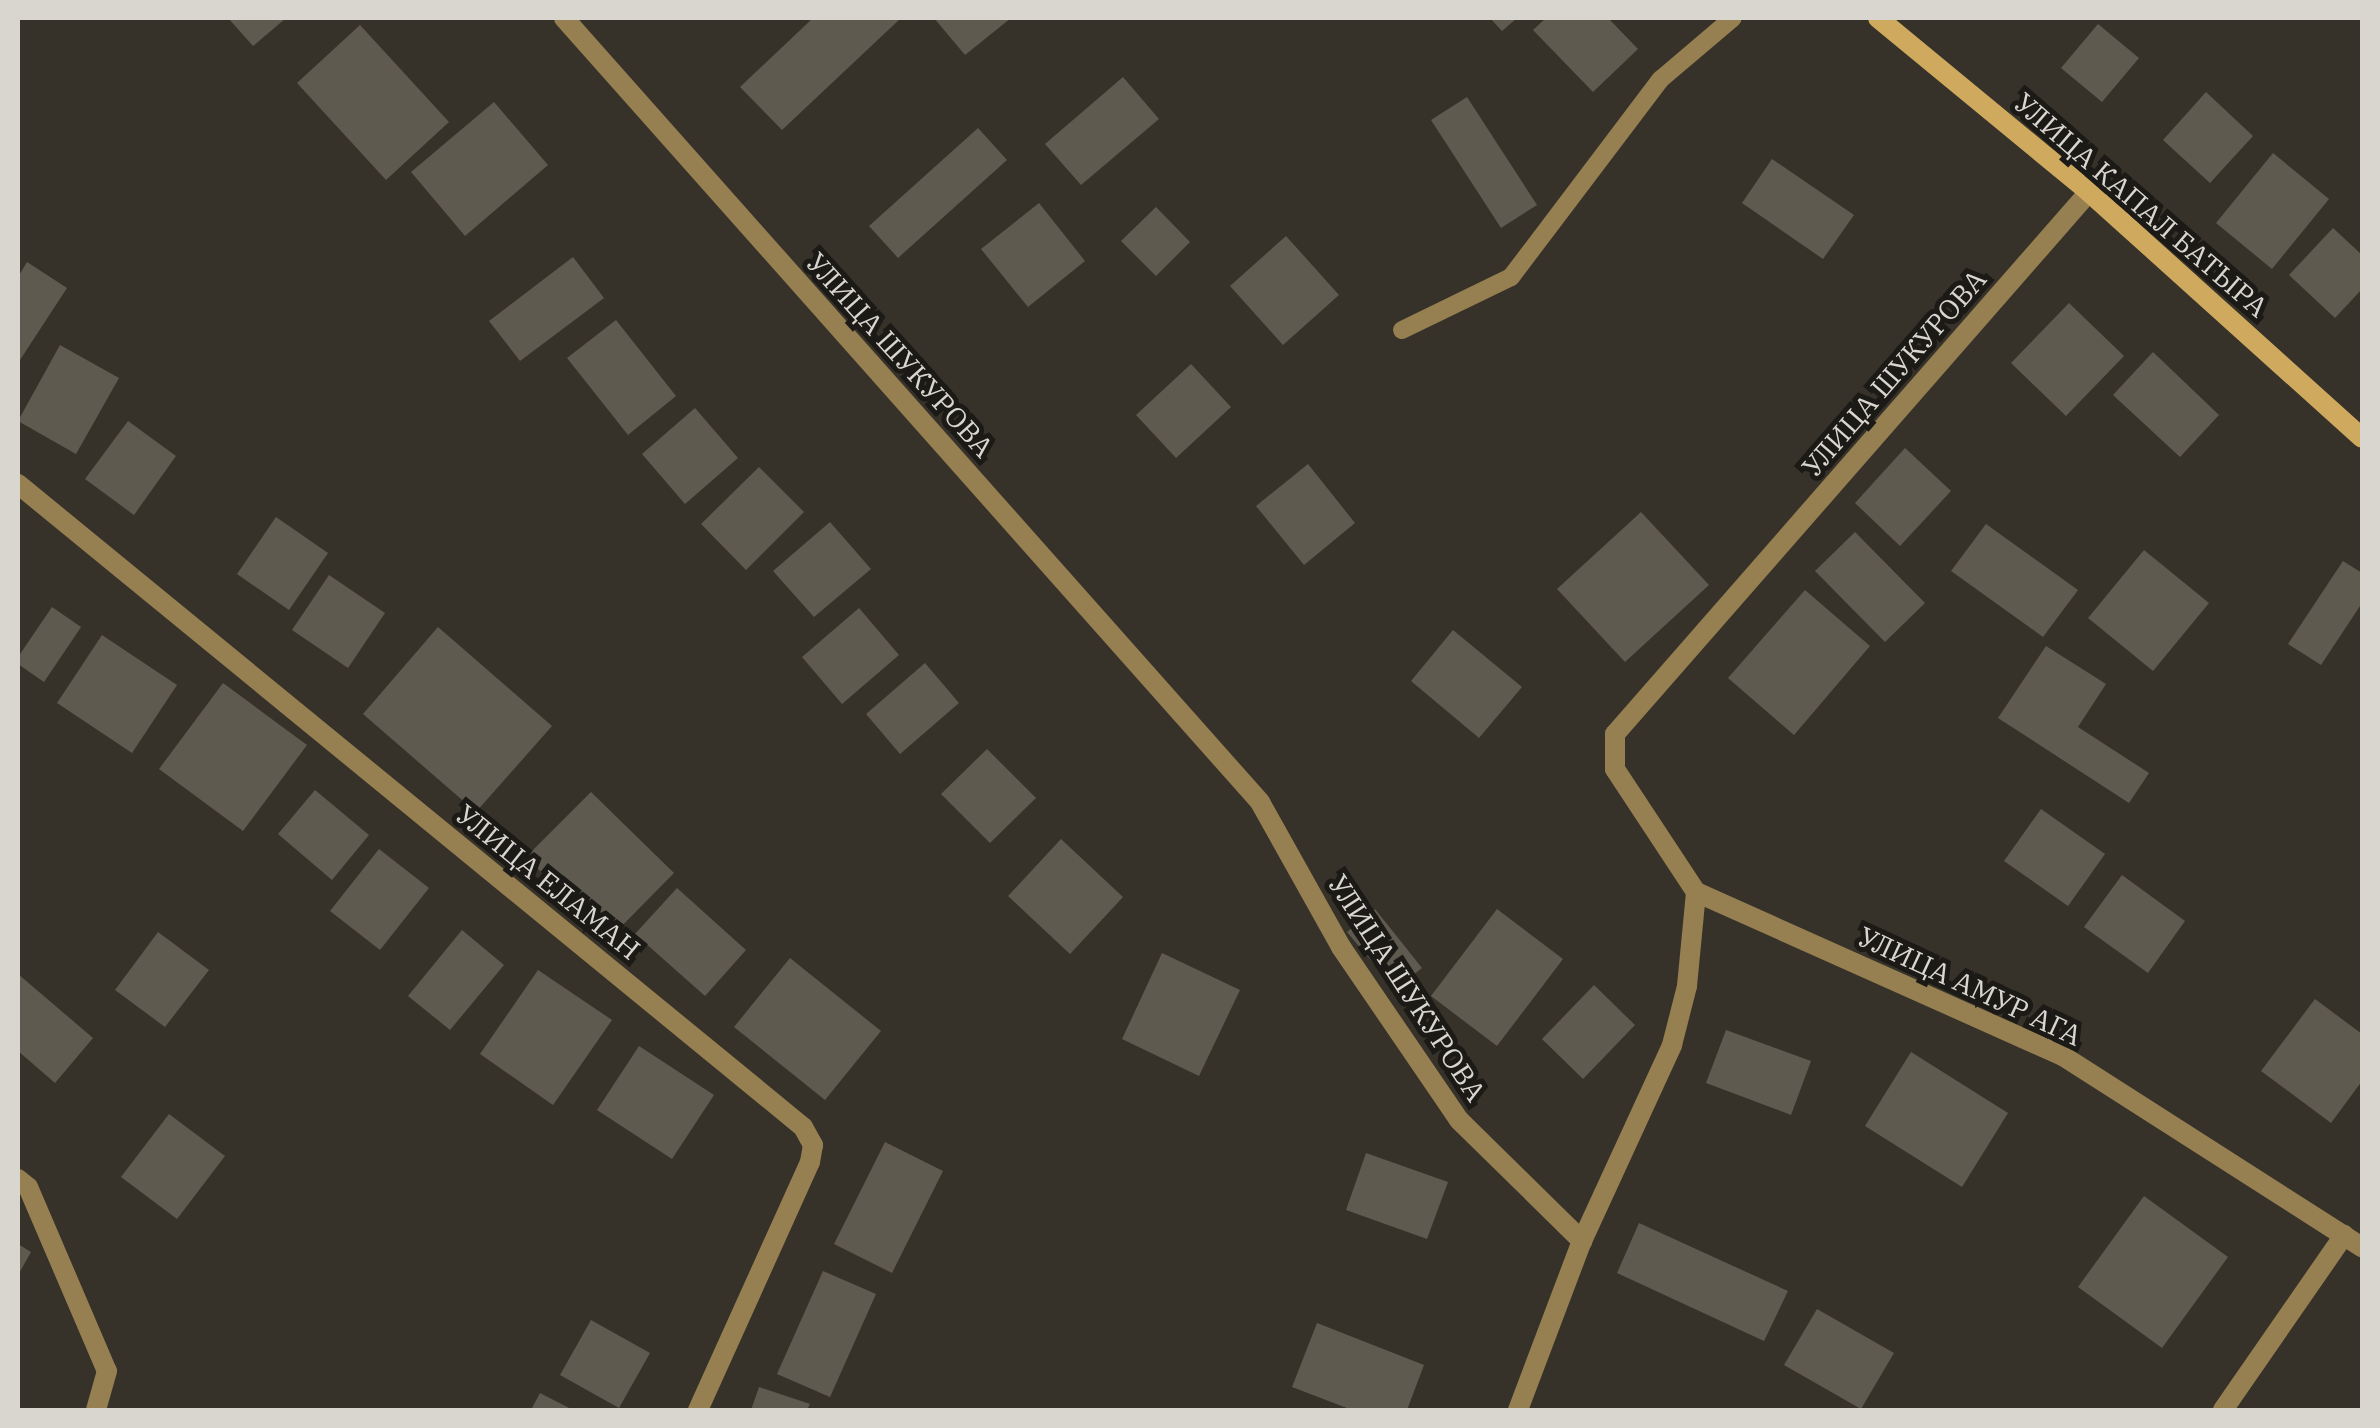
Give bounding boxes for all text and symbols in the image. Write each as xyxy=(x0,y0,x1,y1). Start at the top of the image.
street label: УЛИЦА КАПАЛ БАТЫРА xyxy=(2007,86,2275,324)
street label: УЛИЦА ШУКУРОВА xyxy=(799,246,1001,464)
street label: УЛИЦА ШУКУРОВА xyxy=(1795,263,1993,483)
street label: УЛИЦА ЕЛАМАН xyxy=(449,798,647,966)
street label: УЛИЦА ШУКУРОВА xyxy=(1321,869,1493,1107)
street label: УЛИЦА АМУР АГА xyxy=(1853,919,2087,1053)

